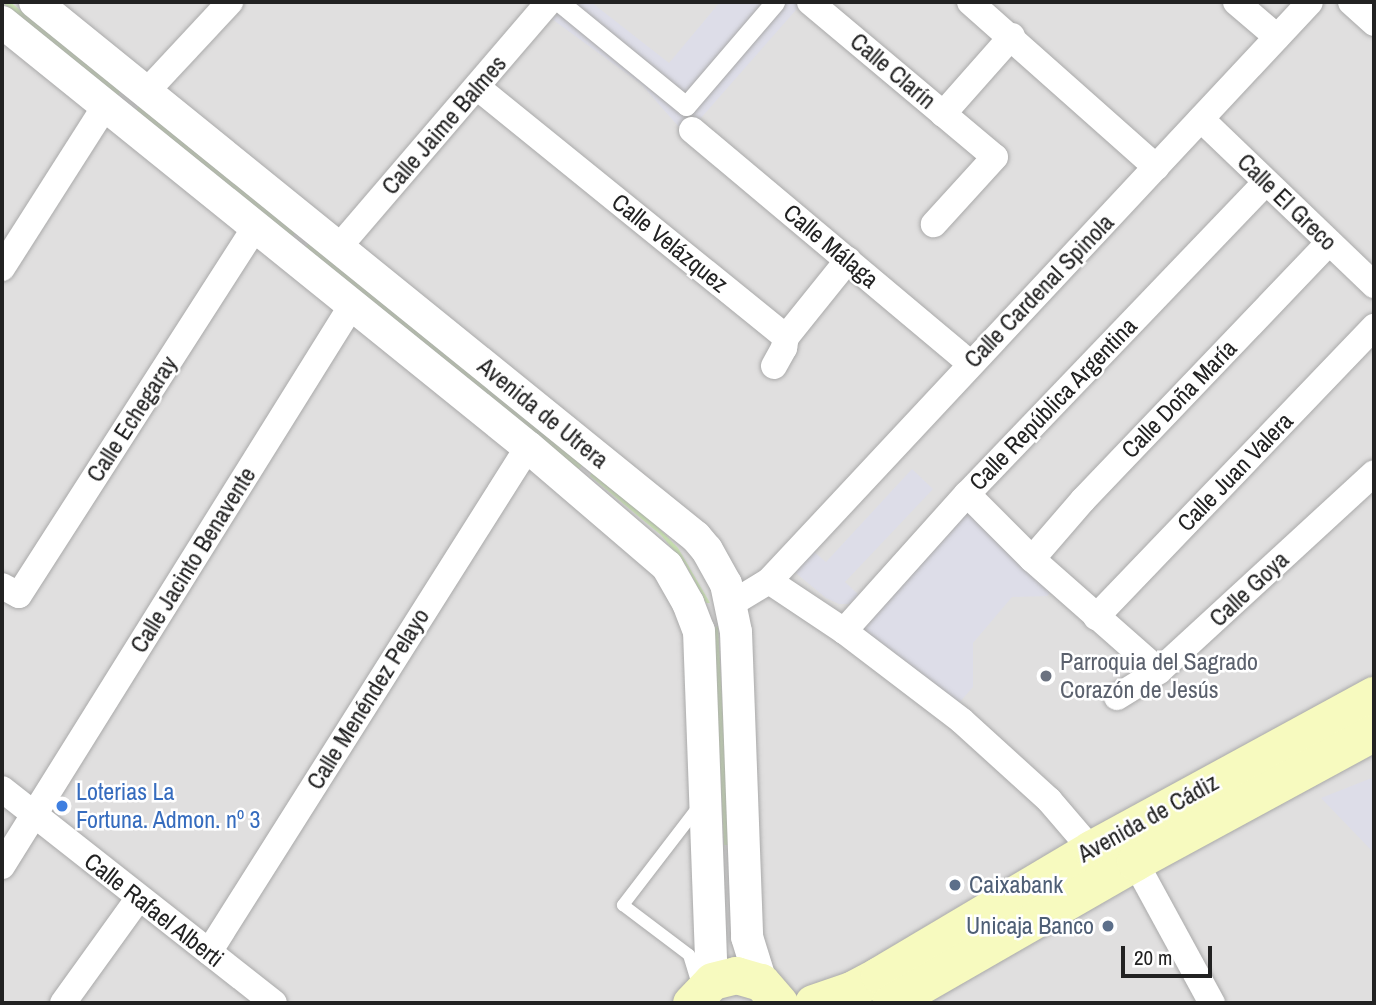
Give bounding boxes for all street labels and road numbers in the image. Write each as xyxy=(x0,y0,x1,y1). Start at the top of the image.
street label: Calle Clarín xyxy=(844,27,942,115)
street label: Calle Jaime Balmes xyxy=(376,50,512,200)
street label: Calle El Greco xyxy=(1231,148,1343,256)
street label: Calle Velázquez xyxy=(606,187,734,299)
street label: Calle Málaga xyxy=(778,198,884,294)
street label: Calle Cardenal Spinola xyxy=(958,208,1120,374)
street label: Calle República Argentina xyxy=(963,311,1143,497)
street label: Calle Doña María xyxy=(1115,334,1243,464)
street label: Calle Echegaray xyxy=(81,351,183,487)
street label: Avenida de Utrera xyxy=(472,352,614,474)
street label: Calle Juan Valera xyxy=(1171,407,1299,537)
street label: Calle Jacinto Benavente xyxy=(124,462,262,658)
street label: Calle Goya xyxy=(1204,545,1294,633)
street label: Calle Menéndez Pelayo xyxy=(301,603,435,795)
street label: Avenida de Cádiz xyxy=(1073,768,1223,868)
street label: Calle Rafael Alberti xyxy=(78,846,230,974)

